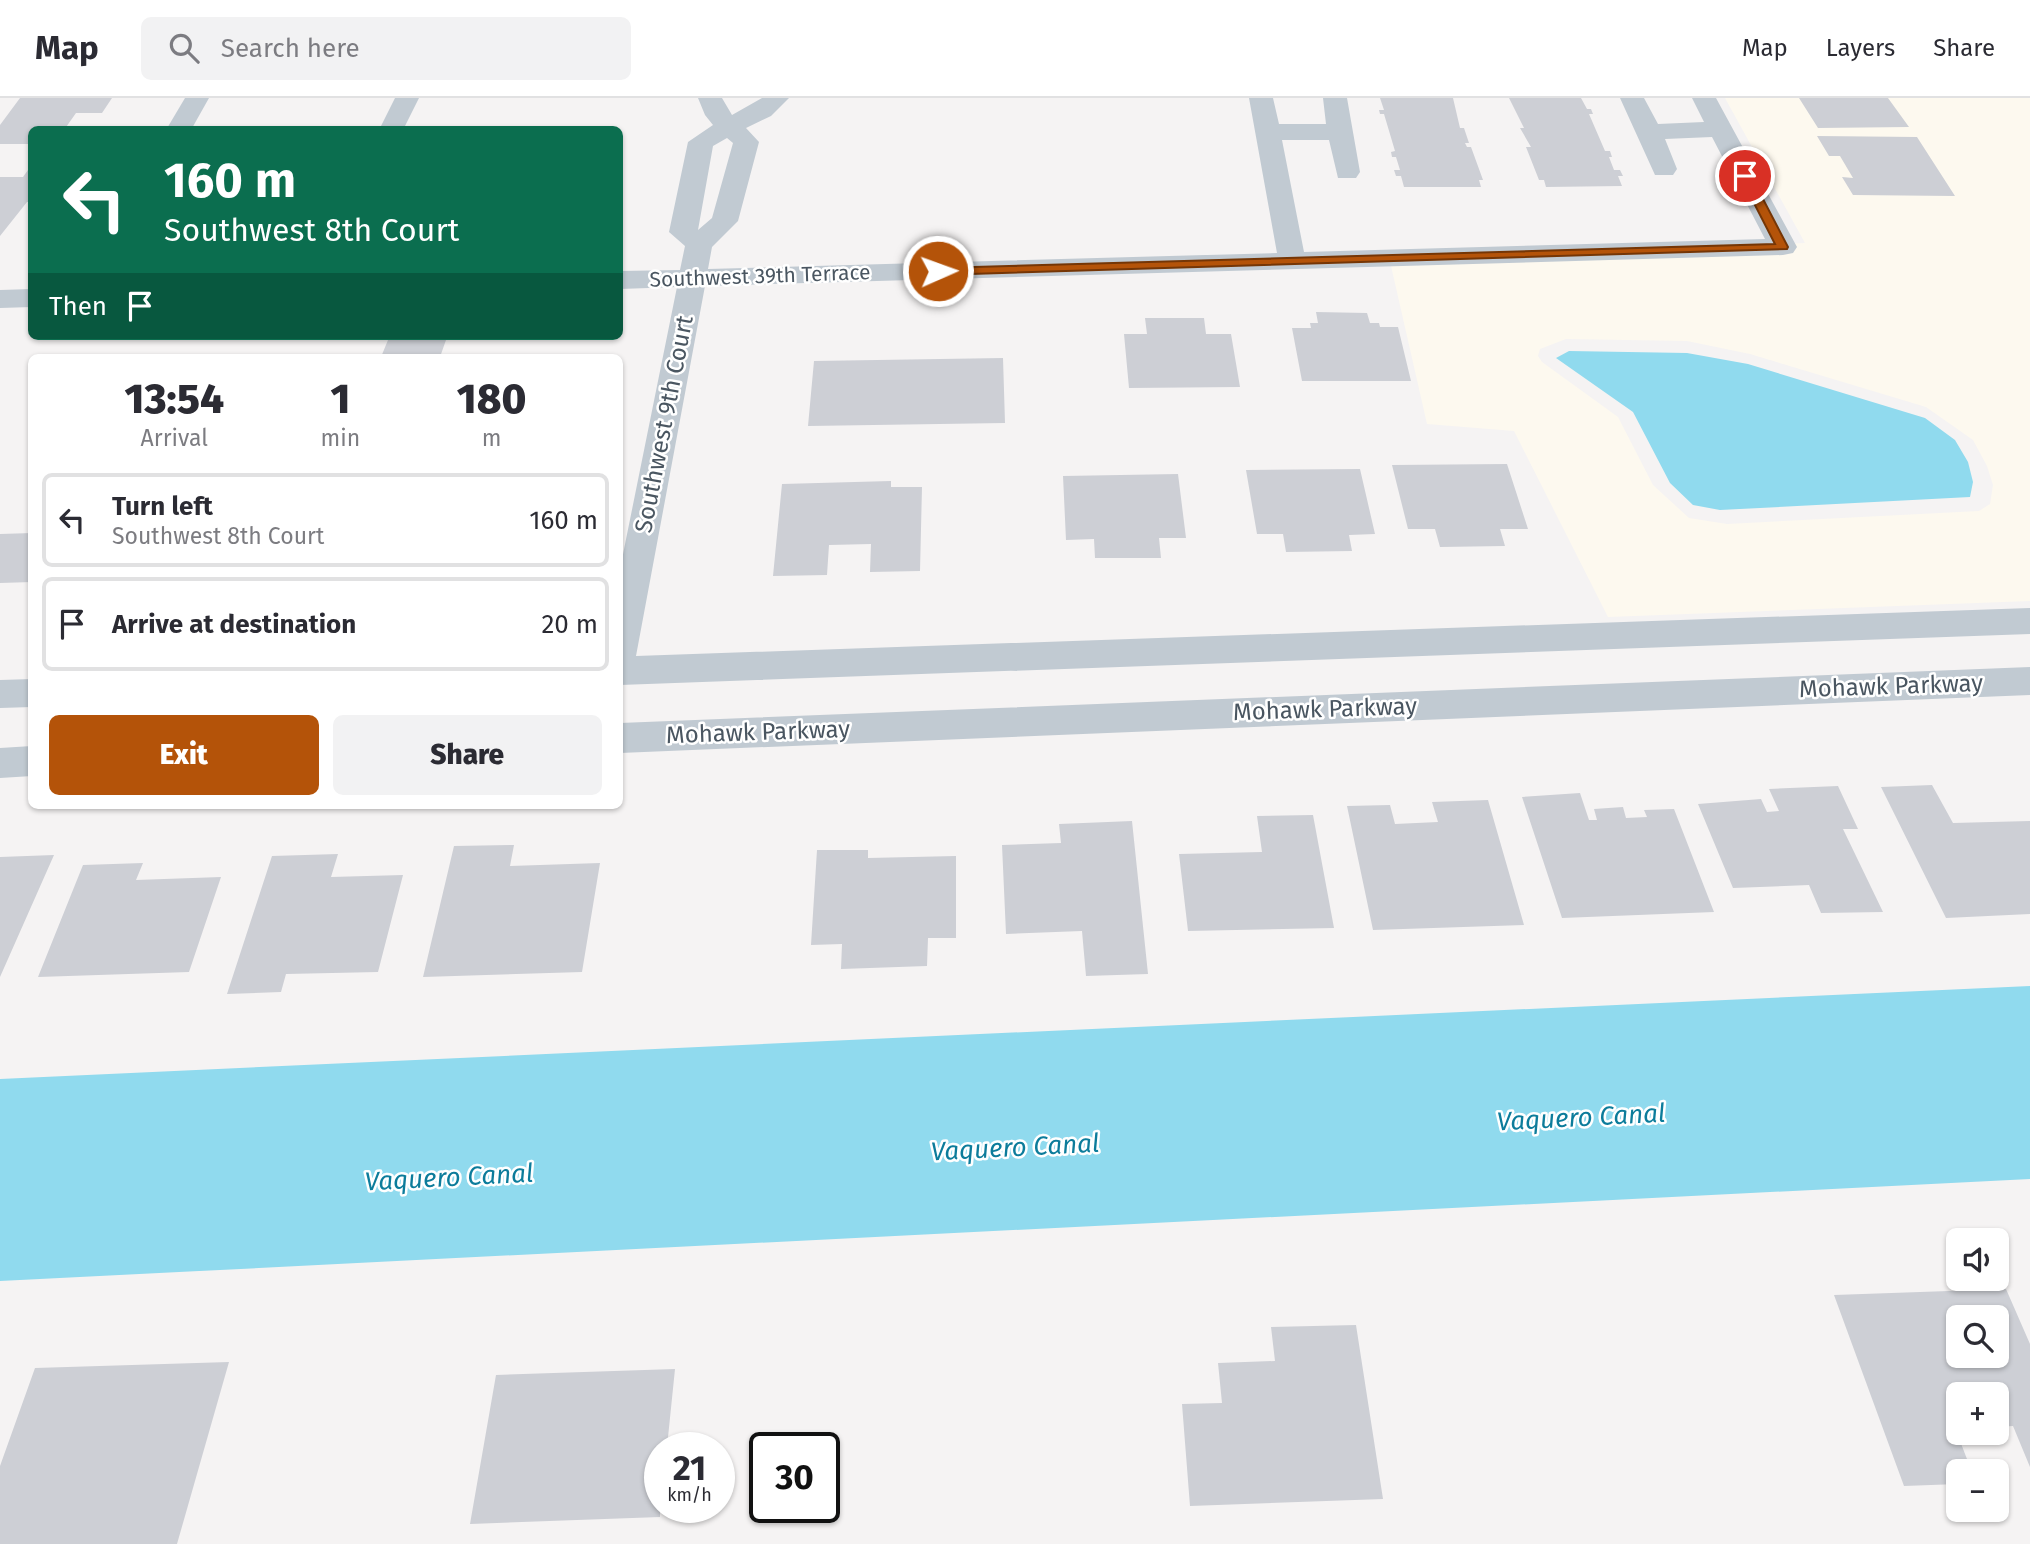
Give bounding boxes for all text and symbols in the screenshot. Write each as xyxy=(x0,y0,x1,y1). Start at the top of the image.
search box xyxy=(141,17,631,80)
text: Map xyxy=(35,28,99,68)
icon: search xyxy=(165,29,203,67)
text: Search here xyxy=(221,33,360,64)
text: Map xyxy=(1742,34,1788,62)
text: Layers xyxy=(1826,34,1895,62)
text: Share xyxy=(1933,34,1995,62)
pin xyxy=(1715,146,1775,206)
text: 160 m xyxy=(164,151,296,210)
icon: left xyxy=(49,154,140,245)
icon: arrive xyxy=(1726,157,1764,195)
text: Southwest 8th Court xyxy=(164,211,459,249)
position arrow xyxy=(901,234,975,308)
street label: Southwest 39th Terrace xyxy=(649,259,871,293)
icon: arrive xyxy=(121,287,159,325)
text: Then xyxy=(49,291,107,322)
street label: Southwest 9th Court xyxy=(629,313,699,535)
text: 13:54 xyxy=(125,374,224,424)
text: 1 xyxy=(331,374,350,424)
text: 180 xyxy=(457,374,526,424)
text: Arrival xyxy=(141,424,208,452)
text: min xyxy=(321,424,360,452)
text: m xyxy=(482,424,501,452)
text: Turn left xyxy=(112,491,213,522)
icon: left xyxy=(53,501,91,539)
text: 160 m xyxy=(529,505,598,536)
text: Southwest 8th Court xyxy=(112,522,324,550)
icon: arrive xyxy=(53,605,91,643)
text: Arrive at destination xyxy=(112,609,356,640)
text: 20 m xyxy=(541,609,598,640)
street label: Mohawk Parkway xyxy=(1798,669,1984,703)
street label: Mohawk Parkway xyxy=(1232,692,1418,726)
button: Exit xyxy=(49,715,319,795)
button: Share xyxy=(333,715,602,795)
street label: Mohawk Parkway xyxy=(665,715,851,749)
water label: Vaquero Canal xyxy=(1496,1098,1666,1137)
water label: Vaquero Canal xyxy=(930,1128,1100,1167)
water label: Vaquero Canal xyxy=(364,1158,534,1197)
map controls xyxy=(1946,1228,2009,1522)
button: sound xyxy=(1946,1228,2009,1291)
button: search xyxy=(1946,1305,2009,1368)
button: + xyxy=(1946,1382,2009,1445)
speed limit sign: 30 xyxy=(749,1432,840,1523)
text: 21 xyxy=(673,1447,706,1489)
button: − xyxy=(1946,1459,2009,1522)
text: km/h xyxy=(667,1484,712,1506)

